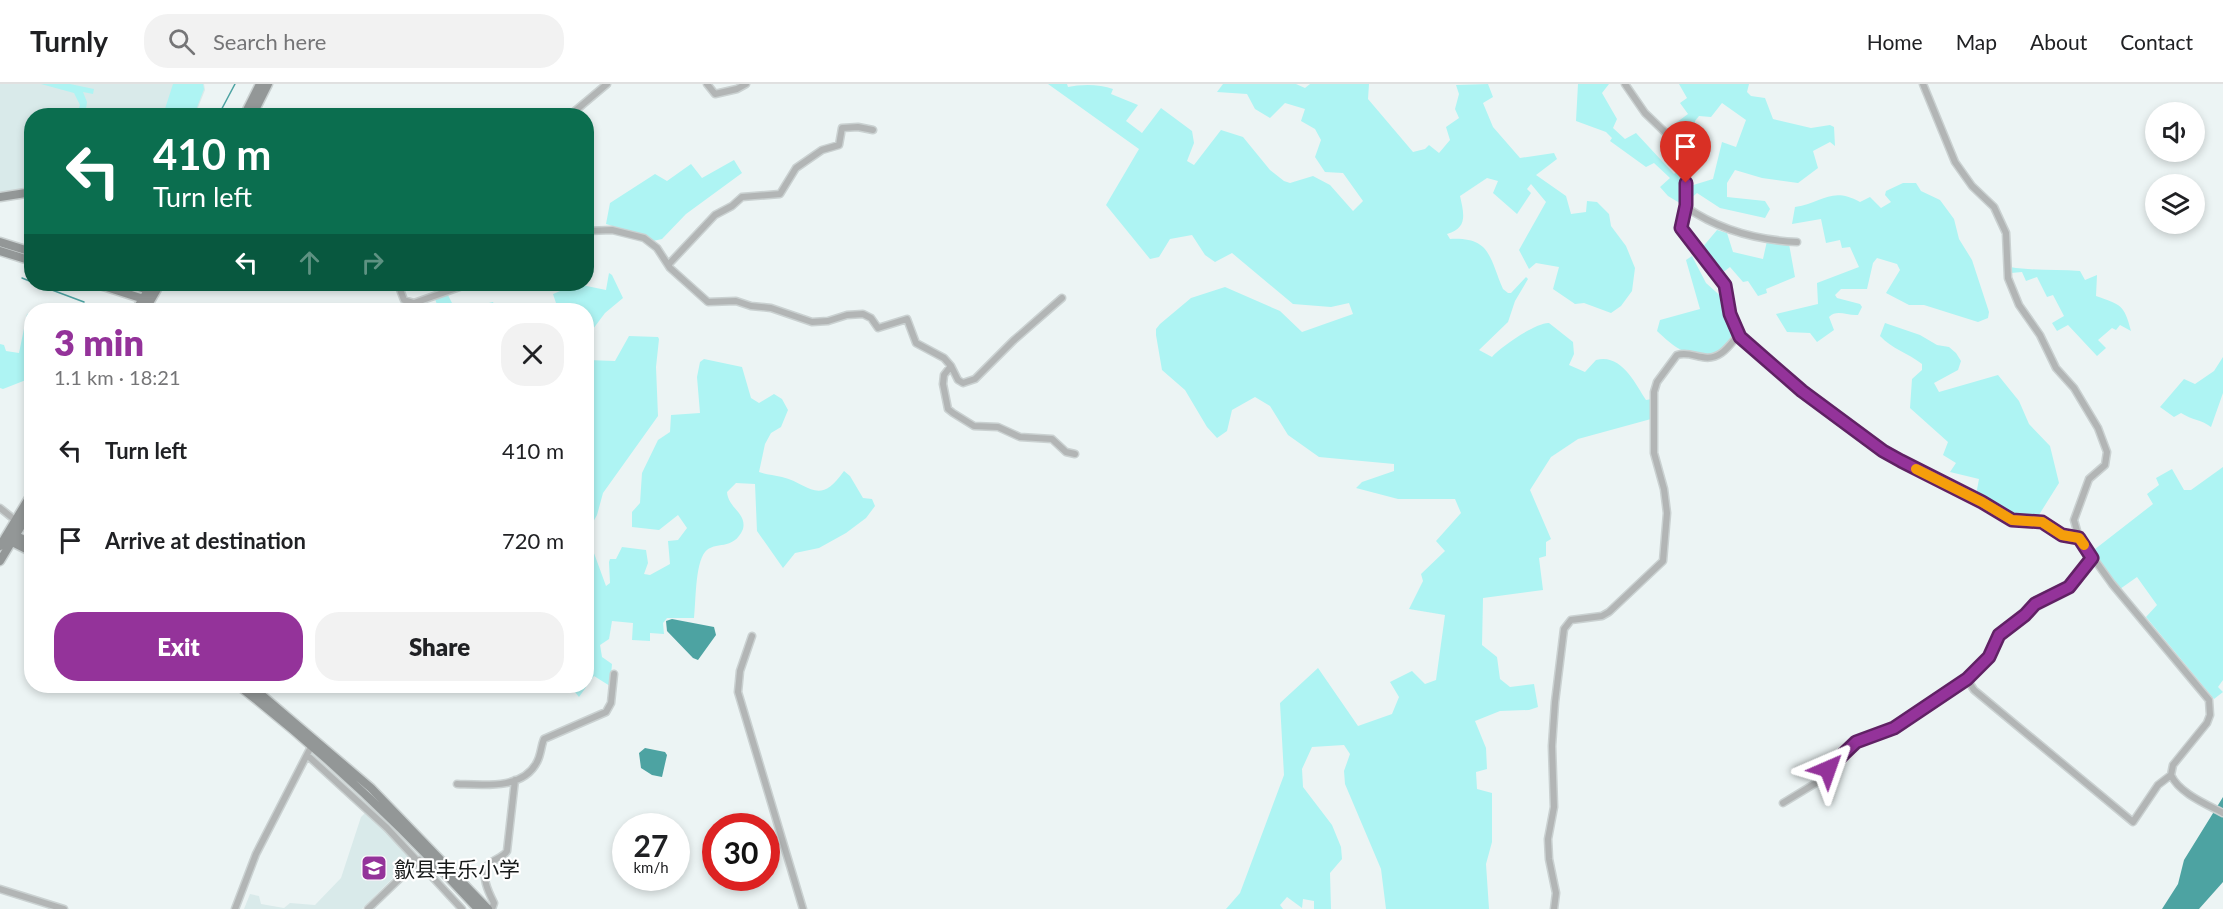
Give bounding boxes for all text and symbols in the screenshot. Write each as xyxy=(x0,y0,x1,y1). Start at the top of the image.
search box xyxy=(144,14,564,68)
text: Turnly xyxy=(30,24,108,58)
icon: search xyxy=(165,25,198,58)
text: Search here xyxy=(213,28,326,55)
text: Home xyxy=(1867,29,1923,54)
text: Map xyxy=(1956,29,1997,54)
text: About xyxy=(2030,29,2087,54)
text: Contact xyxy=(2120,29,2193,54)
map controls xyxy=(2145,102,2205,234)
button: sound xyxy=(2145,102,2205,162)
pin xyxy=(1660,121,1711,183)
text: 410 m xyxy=(153,129,271,179)
icon: arrive xyxy=(1669,130,1702,163)
icon: left xyxy=(54,132,132,210)
button: layers xyxy=(2145,174,2205,234)
text: Turn left xyxy=(153,180,252,213)
icon: left xyxy=(230,246,263,279)
icon: ahead xyxy=(293,246,326,279)
icon: right xyxy=(356,246,389,279)
text: 3 min xyxy=(54,320,144,364)
button: close xyxy=(501,323,564,386)
text: 1.1 km · 18:21 xyxy=(54,365,181,389)
icon: left xyxy=(54,434,87,467)
text: Turn left xyxy=(105,437,187,464)
text: 410 m xyxy=(502,437,564,464)
icon: arrive xyxy=(54,524,87,557)
text: Arrive at destination xyxy=(105,527,306,554)
text: 720 m xyxy=(502,527,564,554)
button: Exit xyxy=(54,612,303,681)
button: Share xyxy=(315,612,564,681)
position arrow xyxy=(1796,737,1860,801)
speed limit sign: 30 xyxy=(702,813,780,891)
text: 27 xyxy=(634,827,668,863)
school or university icon: 歙县丰乐小学 xyxy=(359,853,389,883)
place label: 歙县丰乐小学 xyxy=(394,856,520,881)
text: km/h xyxy=(633,858,669,876)

